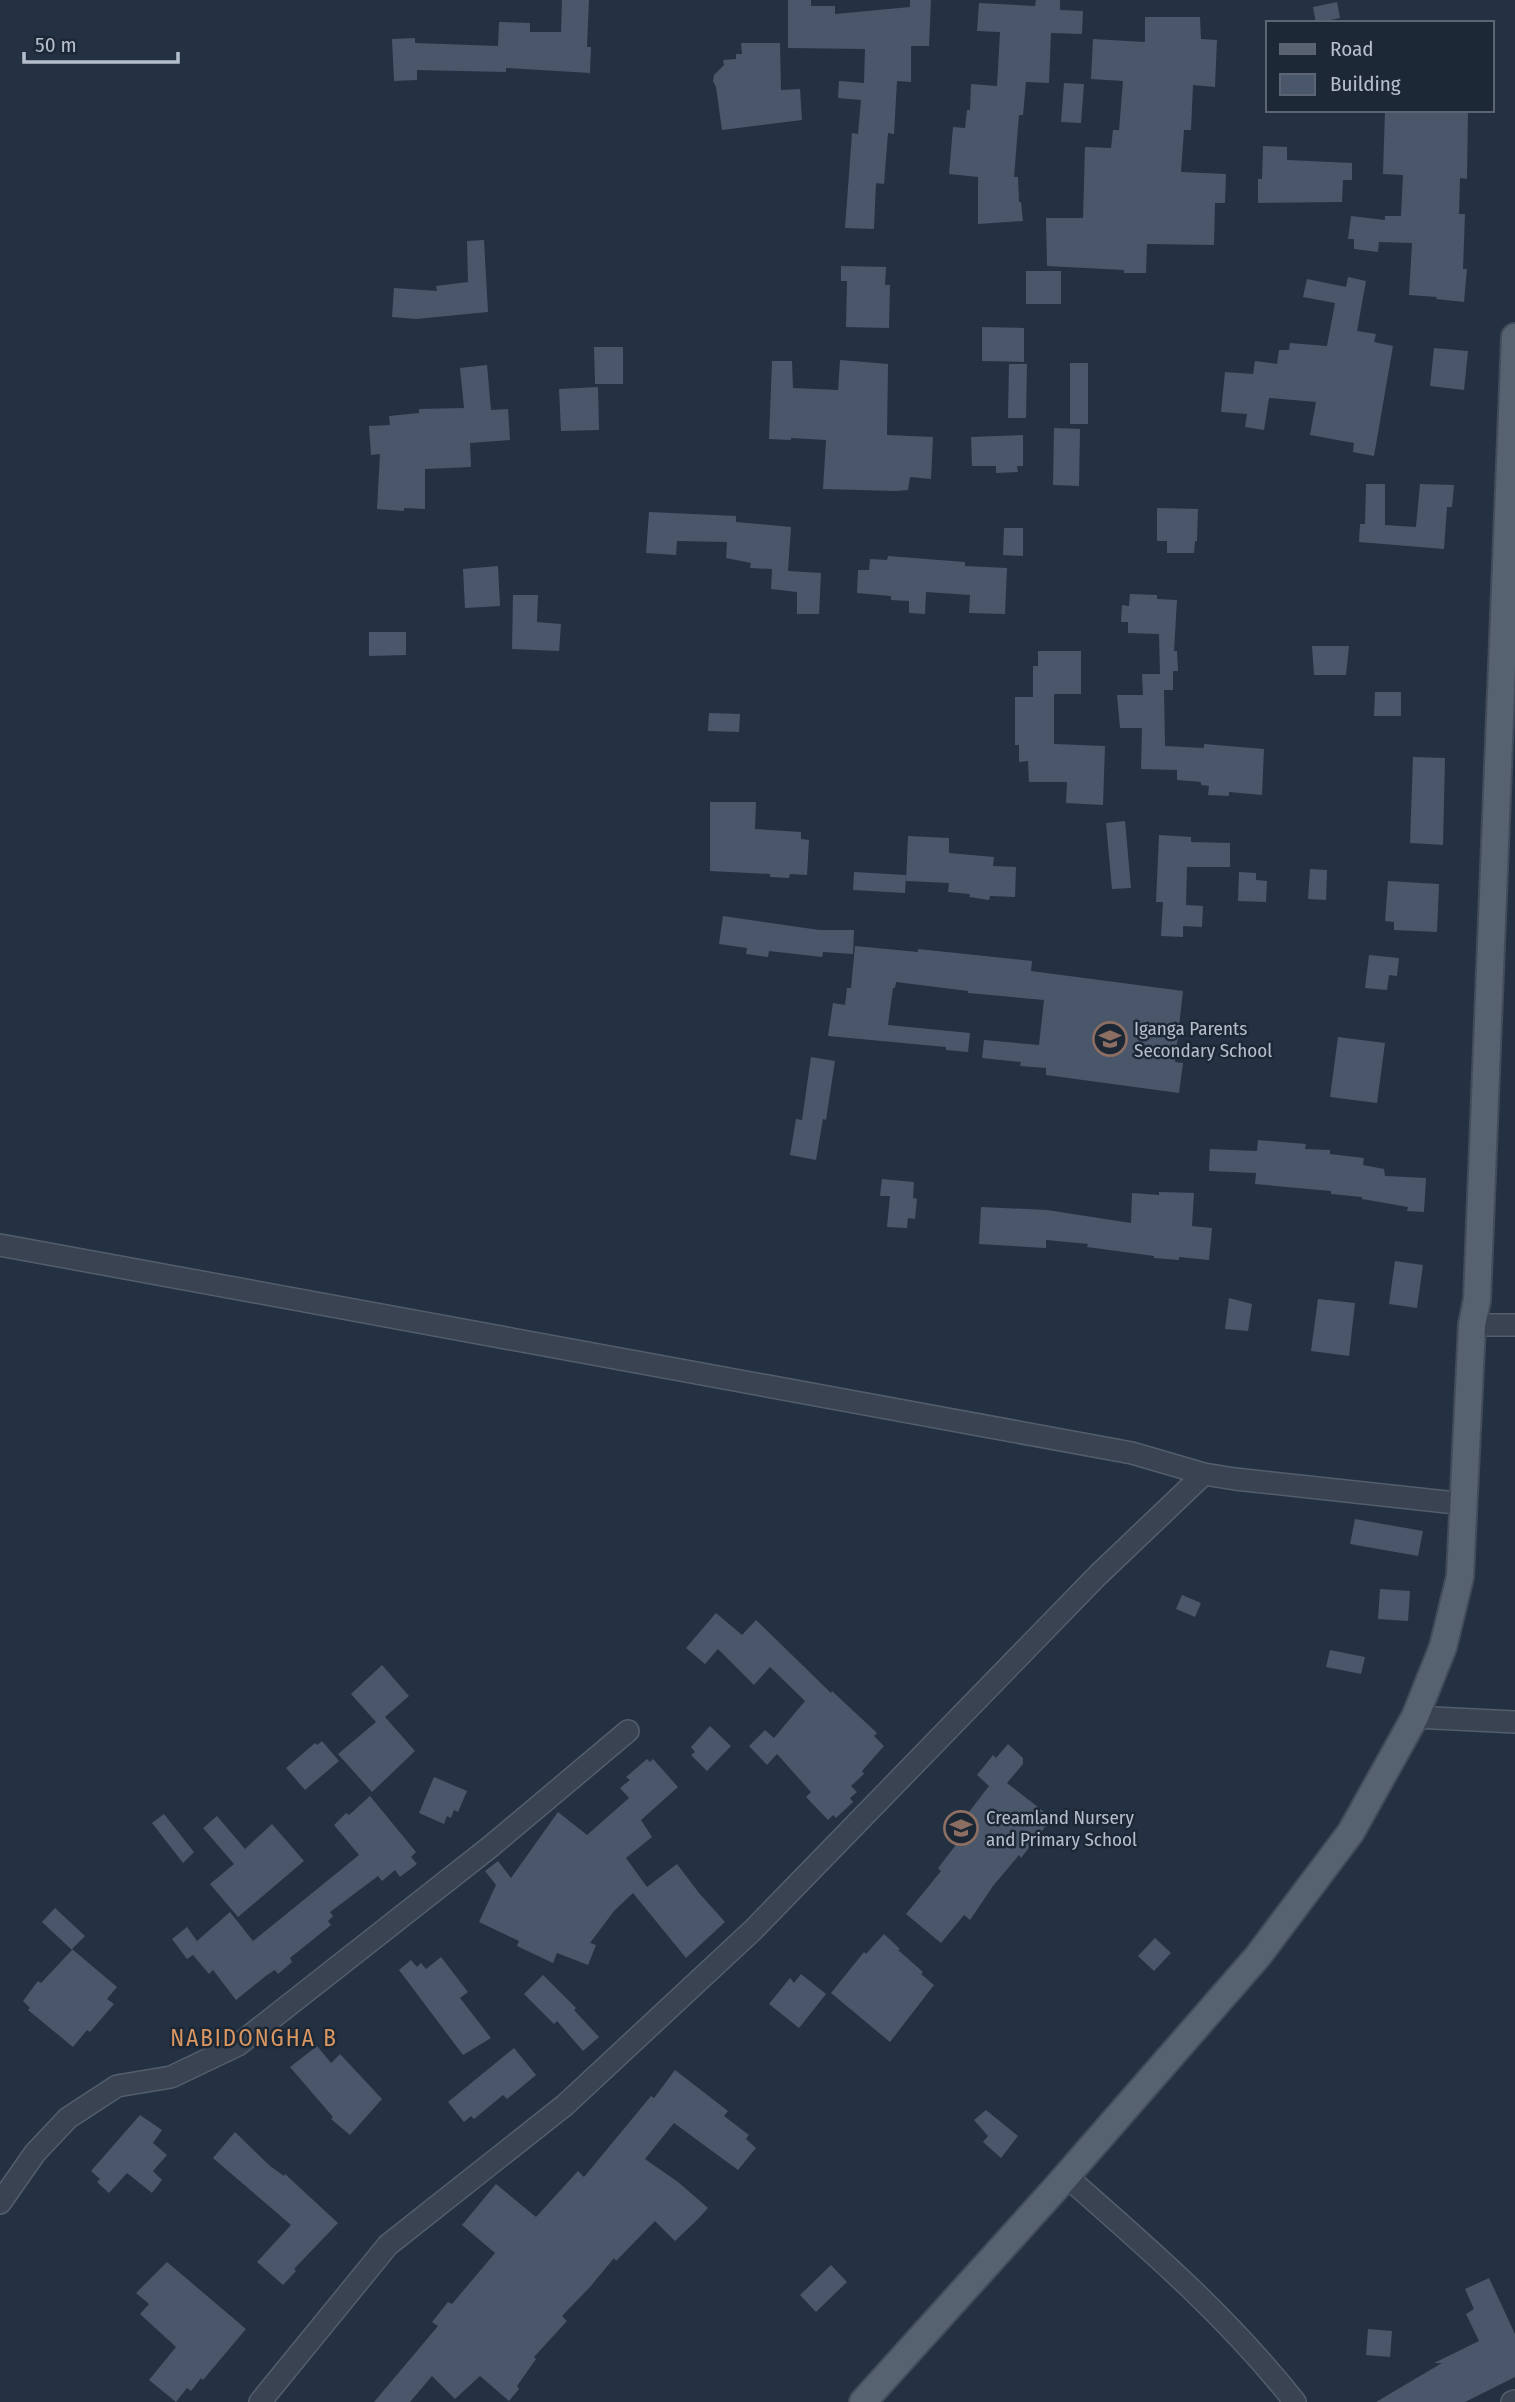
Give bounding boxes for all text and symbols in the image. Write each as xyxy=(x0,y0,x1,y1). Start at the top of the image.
scale bar xyxy=(24,21,178,65)
legend xyxy=(1266,21,1494,112)
text: 50 m xyxy=(35,32,77,58)
text: Road xyxy=(1330,36,1374,62)
text: Building xyxy=(1330,71,1401,97)
place label: Iganga Parents Secondary School xyxy=(1134,1017,1272,1062)
school or university icon: Iganga Parents Secondary School xyxy=(1091,1020,1129,1058)
place label: Creamland Nursery and Primary School xyxy=(986,1806,1137,1851)
school or university icon: Creamland Nursery and Primary School xyxy=(942,1809,980,1847)
district label: NABIDONGHA B xyxy=(170,2024,338,2052)

